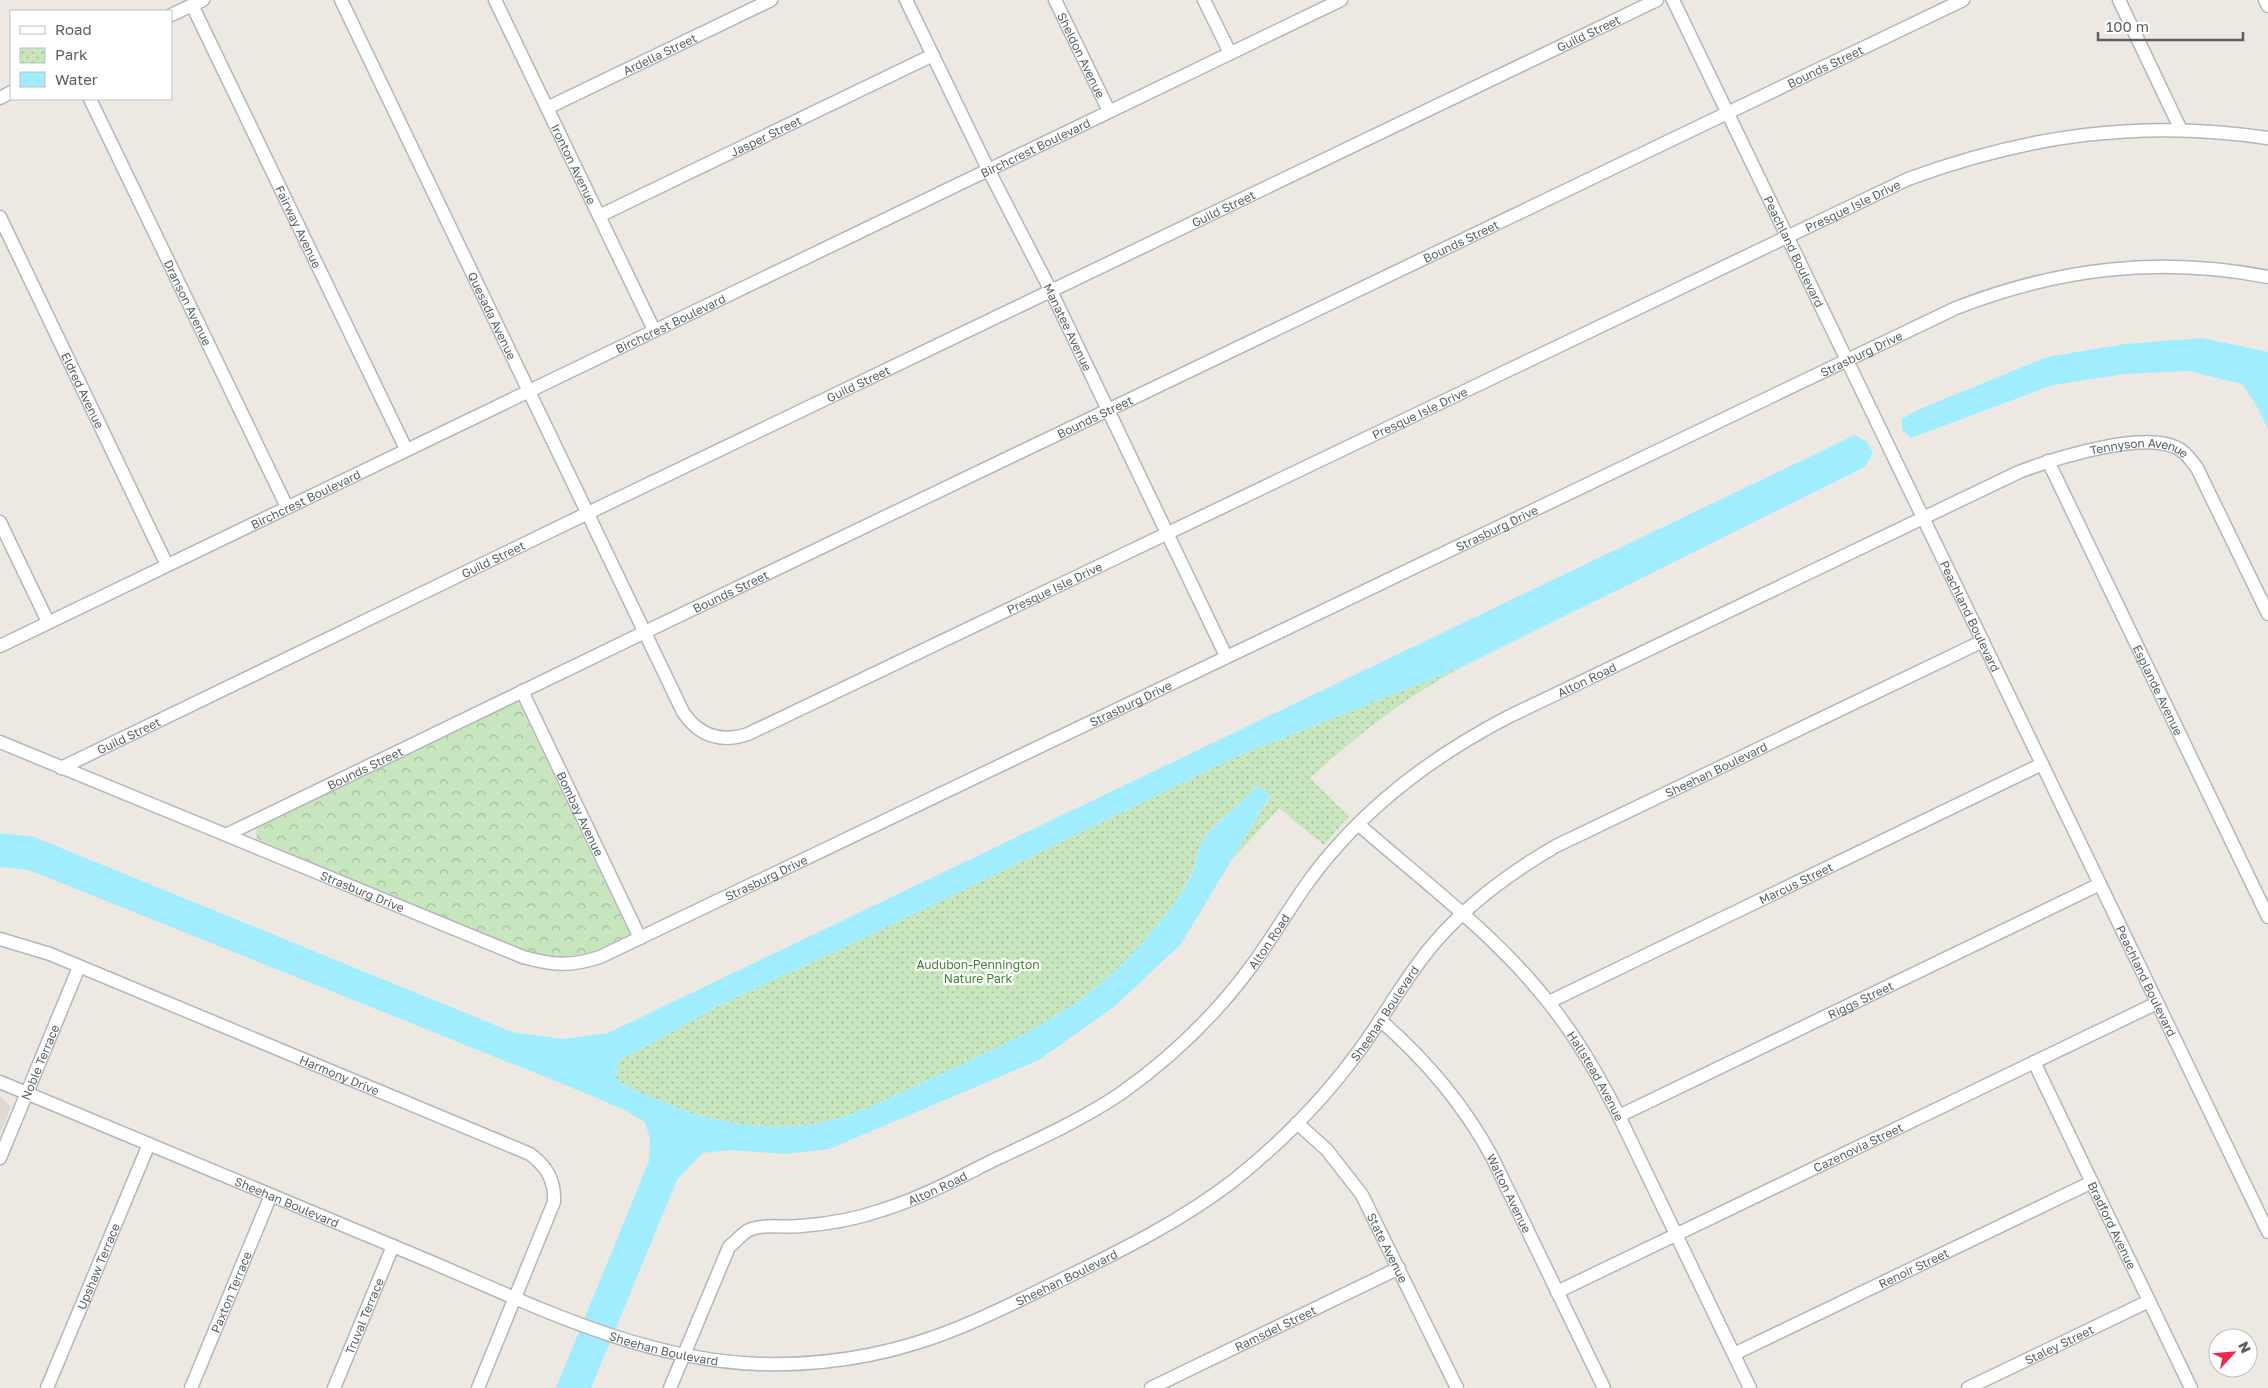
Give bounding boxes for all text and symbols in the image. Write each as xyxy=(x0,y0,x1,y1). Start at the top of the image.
legend xyxy=(10,10,172,100)
street label: Sheldon Avenue xyxy=(1055,10,1109,100)
scale bar xyxy=(2098,10,2243,42)
street label: Guild Street xyxy=(1554,11,1623,55)
text: 100 m xyxy=(2106,17,2149,35)
text: Road xyxy=(55,20,92,38)
street label: Ardella Street xyxy=(620,29,699,78)
street label: Bounds Street xyxy=(1785,42,1866,91)
text: Park xyxy=(55,45,88,63)
text: Water xyxy=(55,70,98,88)
street label: Jasper Street xyxy=(728,112,804,159)
street label: Birchcrest Boulevard xyxy=(978,115,1093,180)
street label: Ironton Avenue xyxy=(548,121,600,207)
street label: Presque Isle Drive xyxy=(1802,176,1903,235)
street label: Fairway Avenue xyxy=(273,183,325,270)
street label: Guild Street xyxy=(1189,186,1258,230)
street label: Peachland Boulevard xyxy=(1761,193,1828,309)
street label: Bounds Street xyxy=(1420,216,1501,265)
street label: Dranson Avenue xyxy=(161,257,215,348)
street label: Quesada Avenue xyxy=(465,269,520,362)
street label: Manatee Avenue xyxy=(1041,281,1096,373)
street label: Birchcrest Boulevard xyxy=(613,290,728,356)
street label: Strasburg Drive xyxy=(1818,327,1905,379)
street label: Eldred Avenue xyxy=(58,350,108,431)
street label: Guild Street xyxy=(824,362,892,405)
street label: Presque Isle Drive xyxy=(1369,383,1470,442)
street label: Bounds Street xyxy=(1054,392,1135,441)
street label: Tennyson Avenue xyxy=(2088,435,2192,461)
street label: Birchcrest Boulevard xyxy=(248,466,363,532)
street label: Strasburg Drive xyxy=(1453,502,1540,554)
street label: Guild Street xyxy=(459,537,527,581)
street label: Presque Isle Drive xyxy=(1004,558,1104,617)
street label: Peachland Boulevard xyxy=(1937,558,2004,674)
street label: Bounds Street xyxy=(690,566,771,616)
street label: Esplande Avenue xyxy=(2130,642,2187,738)
street label: Alton Road xyxy=(1555,659,1619,700)
street label: Strasburg Drive xyxy=(1087,677,1174,729)
street label: Guild Street xyxy=(94,714,163,757)
street label: Sheehan Boulevard xyxy=(1662,738,1770,800)
street label: Bounds Street xyxy=(325,743,405,792)
street label: Bombay Avenue xyxy=(554,769,607,858)
street label: Strasburg Drive xyxy=(722,851,810,904)
street label: Marcus Street xyxy=(1756,859,1835,907)
street label: Strasburg Drive xyxy=(318,867,407,915)
street label: Alton Road xyxy=(1245,911,1292,972)
street label: Peachland Boulevard xyxy=(2113,922,2180,1039)
park label: Audubon-Pennington Nature Park xyxy=(916,957,1040,986)
street label: Sheehan Boulevard xyxy=(1347,962,1422,1064)
street label: Riggs Street xyxy=(1825,977,1896,1022)
street label: Noble Terrace xyxy=(17,1022,62,1102)
street label: Hallstead Avenue xyxy=(1564,1028,1628,1123)
street label: Harmony Drive xyxy=(298,1051,382,1098)
street label: Cazenovia Street xyxy=(1811,1119,1905,1175)
street label: Walton Avenue xyxy=(1484,1151,1535,1235)
street label: Alton Road xyxy=(906,1167,969,1208)
street label: Sheehan Boulevard xyxy=(233,1173,341,1230)
street label: Bradford Avenue xyxy=(2085,1179,2140,1271)
street label: State Avenue xyxy=(1364,1210,1411,1285)
street label: Upshaw Terrace xyxy=(73,1221,123,1312)
street label: Renoir Street xyxy=(1876,1245,1951,1291)
street label: Sheehan Boulevard xyxy=(1013,1246,1120,1309)
street label: Paxton Terrace xyxy=(207,1249,254,1335)
street label: Truval Terrace xyxy=(341,1276,386,1356)
street label: Ramsdel Street xyxy=(1232,1302,1319,1354)
street label: Staley Street xyxy=(2022,1321,2096,1367)
street label: Sheehan Boulevard xyxy=(607,1328,719,1368)
north arrow xyxy=(2208,1328,2258,1378)
text: N xyxy=(2235,1339,2255,1356)

